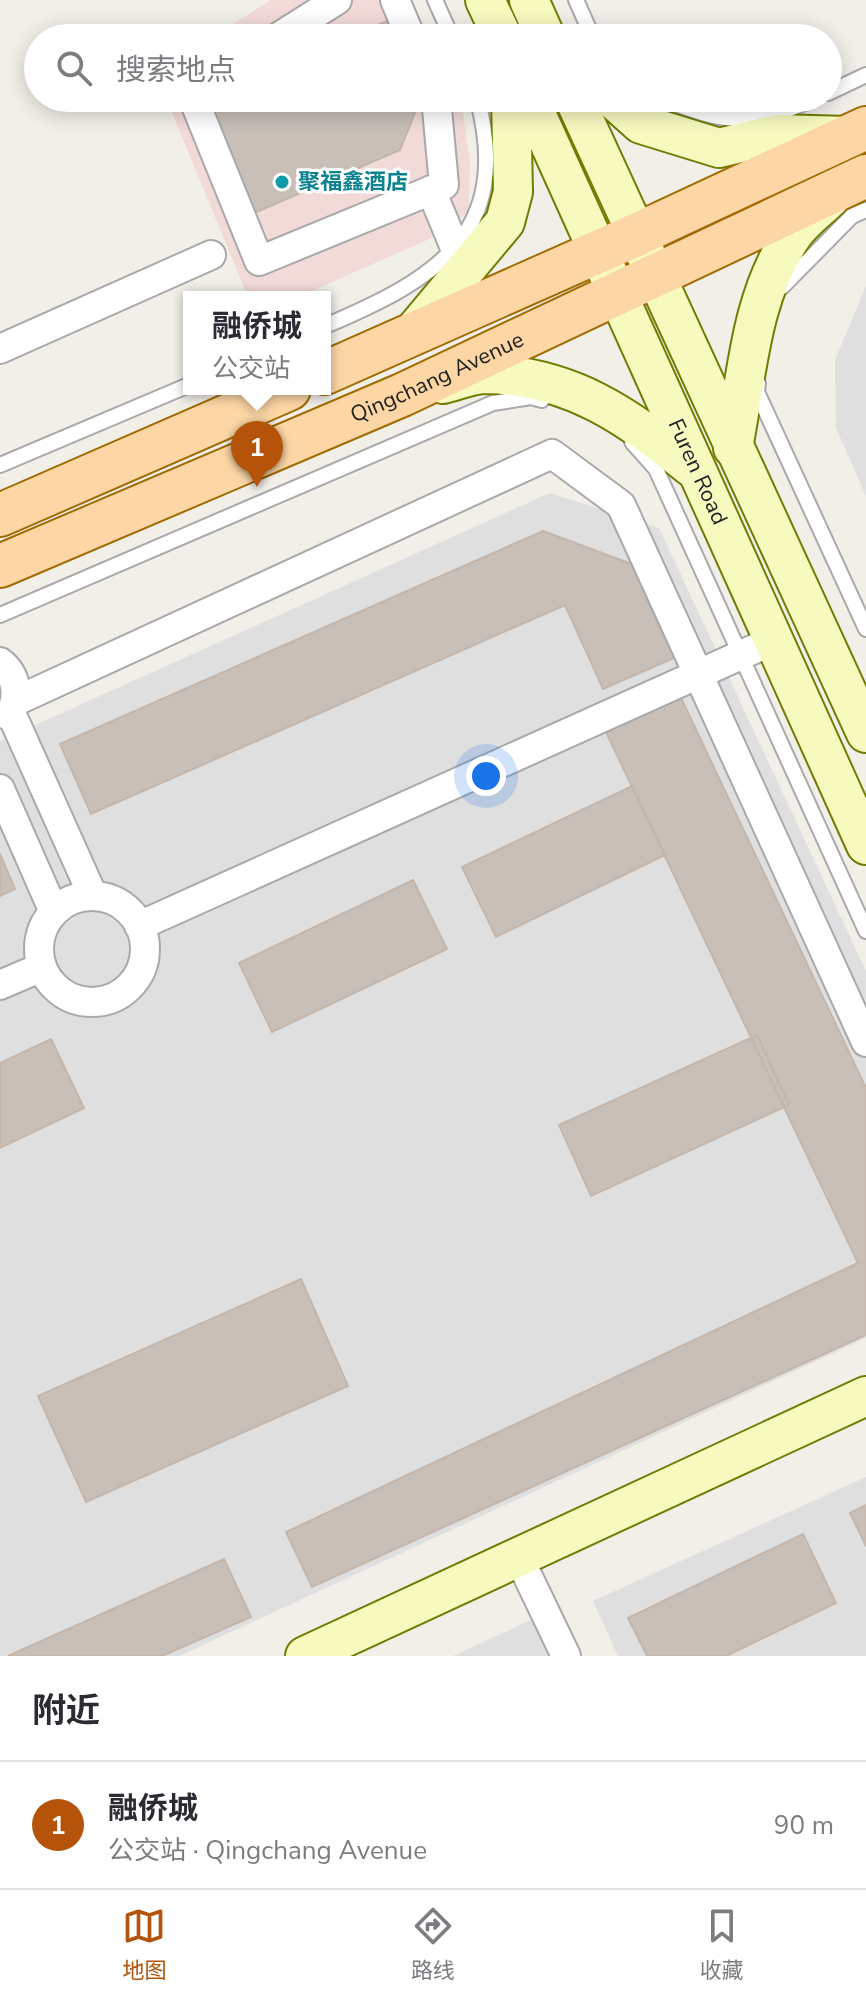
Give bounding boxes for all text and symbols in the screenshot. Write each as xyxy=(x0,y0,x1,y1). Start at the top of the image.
search box xyxy=(24,24,842,112)
icon: search xyxy=(52,46,96,90)
text: 搜索地点 xyxy=(116,50,236,91)
place label: 聚福鑫酒店 xyxy=(298,167,408,197)
marker: 聚福鑫酒店 xyxy=(273,173,291,191)
popup xyxy=(183,291,331,395)
text: 融侨城 xyxy=(212,306,302,347)
street label: Qingchang Avenue xyxy=(346,325,529,430)
text: 公交站 xyxy=(212,351,290,386)
street label: Furen Road xyxy=(661,414,735,529)
pin: 1 xyxy=(231,421,283,487)
your location xyxy=(466,756,506,796)
text: 附近 xyxy=(32,1688,100,1734)
text: 融侨城 xyxy=(108,1788,198,1829)
text: 1 xyxy=(50,1808,66,1843)
text: 90 m xyxy=(774,1808,834,1843)
text: 公交站 · Qingchang Avenue xyxy=(108,1833,427,1868)
tab: 地图 xyxy=(122,1904,166,1986)
tab: 路线 xyxy=(411,1904,455,1986)
tab: 收藏 xyxy=(700,1904,744,1986)

